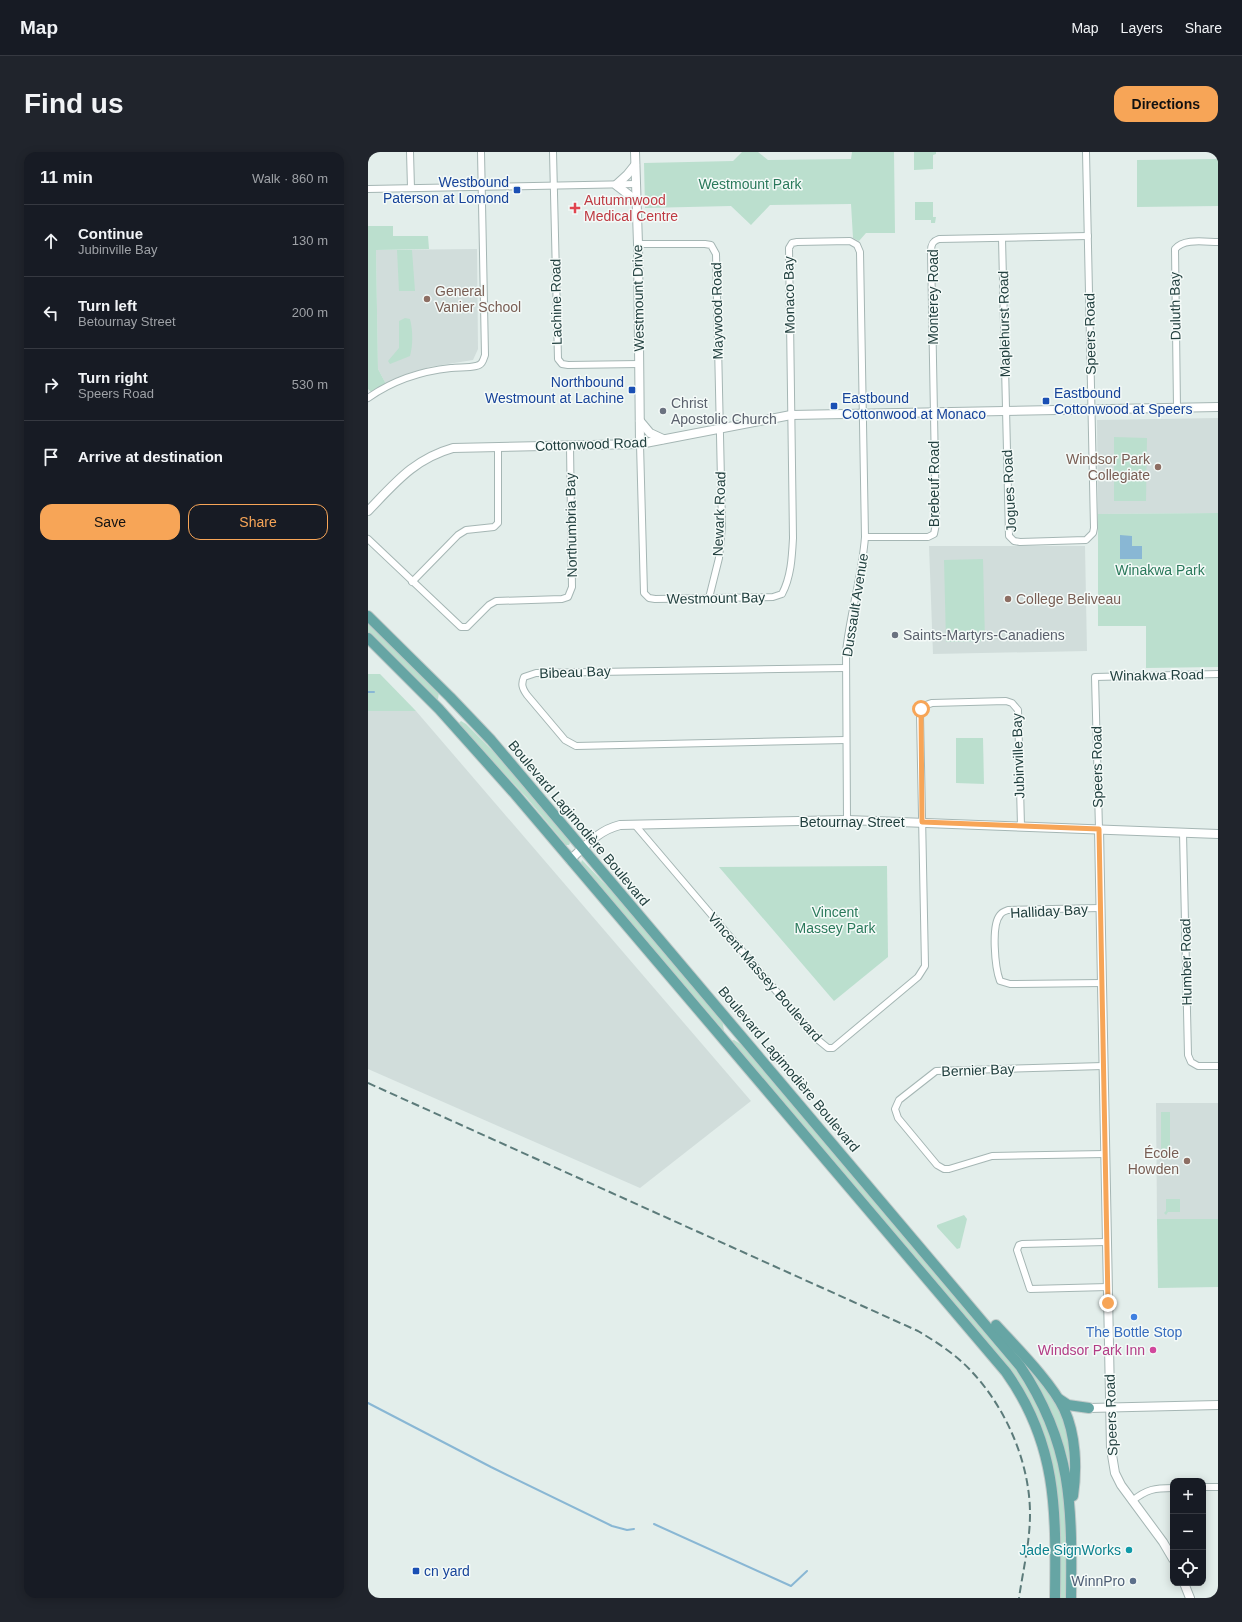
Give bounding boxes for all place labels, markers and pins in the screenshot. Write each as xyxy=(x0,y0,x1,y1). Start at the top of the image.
place label: Westbound Paterson at Lomond xyxy=(383,174,509,206)
marker: Westbound Paterson at Lomond xyxy=(512,185,522,195)
place label: Autumnwood Medical Centre xyxy=(584,192,678,224)
marker: Autumnwood Medical Centre xyxy=(569,202,581,214)
place label: General Vanier School xyxy=(435,283,521,315)
marker: General Vanier School xyxy=(422,294,432,304)
place label: Northbound Westmount at Lachine xyxy=(485,374,624,406)
marker: Northbound Westmount at Lachine xyxy=(627,385,637,395)
place label: Eastbound Cottonwood at Speers xyxy=(1054,385,1193,417)
place label: Eastbound Cottonwood at Monaco xyxy=(842,390,986,422)
place label: Christ Apostolic Church xyxy=(671,395,777,427)
marker: Eastbound Cottonwood at Speers xyxy=(1041,396,1051,406)
marker: Eastbound Cottonwood at Monaco xyxy=(829,401,839,411)
marker: Christ Apostolic Church xyxy=(658,406,668,416)
place label: Windsor Park Collegiate xyxy=(1066,451,1151,483)
marker: Windsor Park Collegiate xyxy=(1153,462,1163,472)
place label: College Beliveau xyxy=(1016,591,1121,607)
marker: College Beliveau xyxy=(1003,594,1013,604)
place label: Saints-Martyrs-Canadiens xyxy=(903,627,1065,643)
marker: Saints-Martyrs-Canadiens xyxy=(890,630,900,640)
place label: École Howden xyxy=(1128,1145,1179,1177)
marker: École Howden xyxy=(1182,1156,1192,1166)
marker: The Bottle Stop xyxy=(1129,1312,1139,1322)
place label: The Bottle Stop xyxy=(1086,1324,1182,1340)
place label: Windsor Park Inn xyxy=(1038,1342,1145,1358)
marker: Windsor Park Inn xyxy=(1148,1345,1158,1355)
place label: Jade SignWorks xyxy=(1019,1542,1121,1558)
marker: Jade SignWorks xyxy=(1124,1545,1134,1555)
place label: cn yard xyxy=(424,1563,470,1579)
marker: cn yard xyxy=(411,1566,421,1576)
place label: WinnPro xyxy=(1071,1573,1125,1589)
marker: WinnPro xyxy=(1128,1576,1138,1586)

